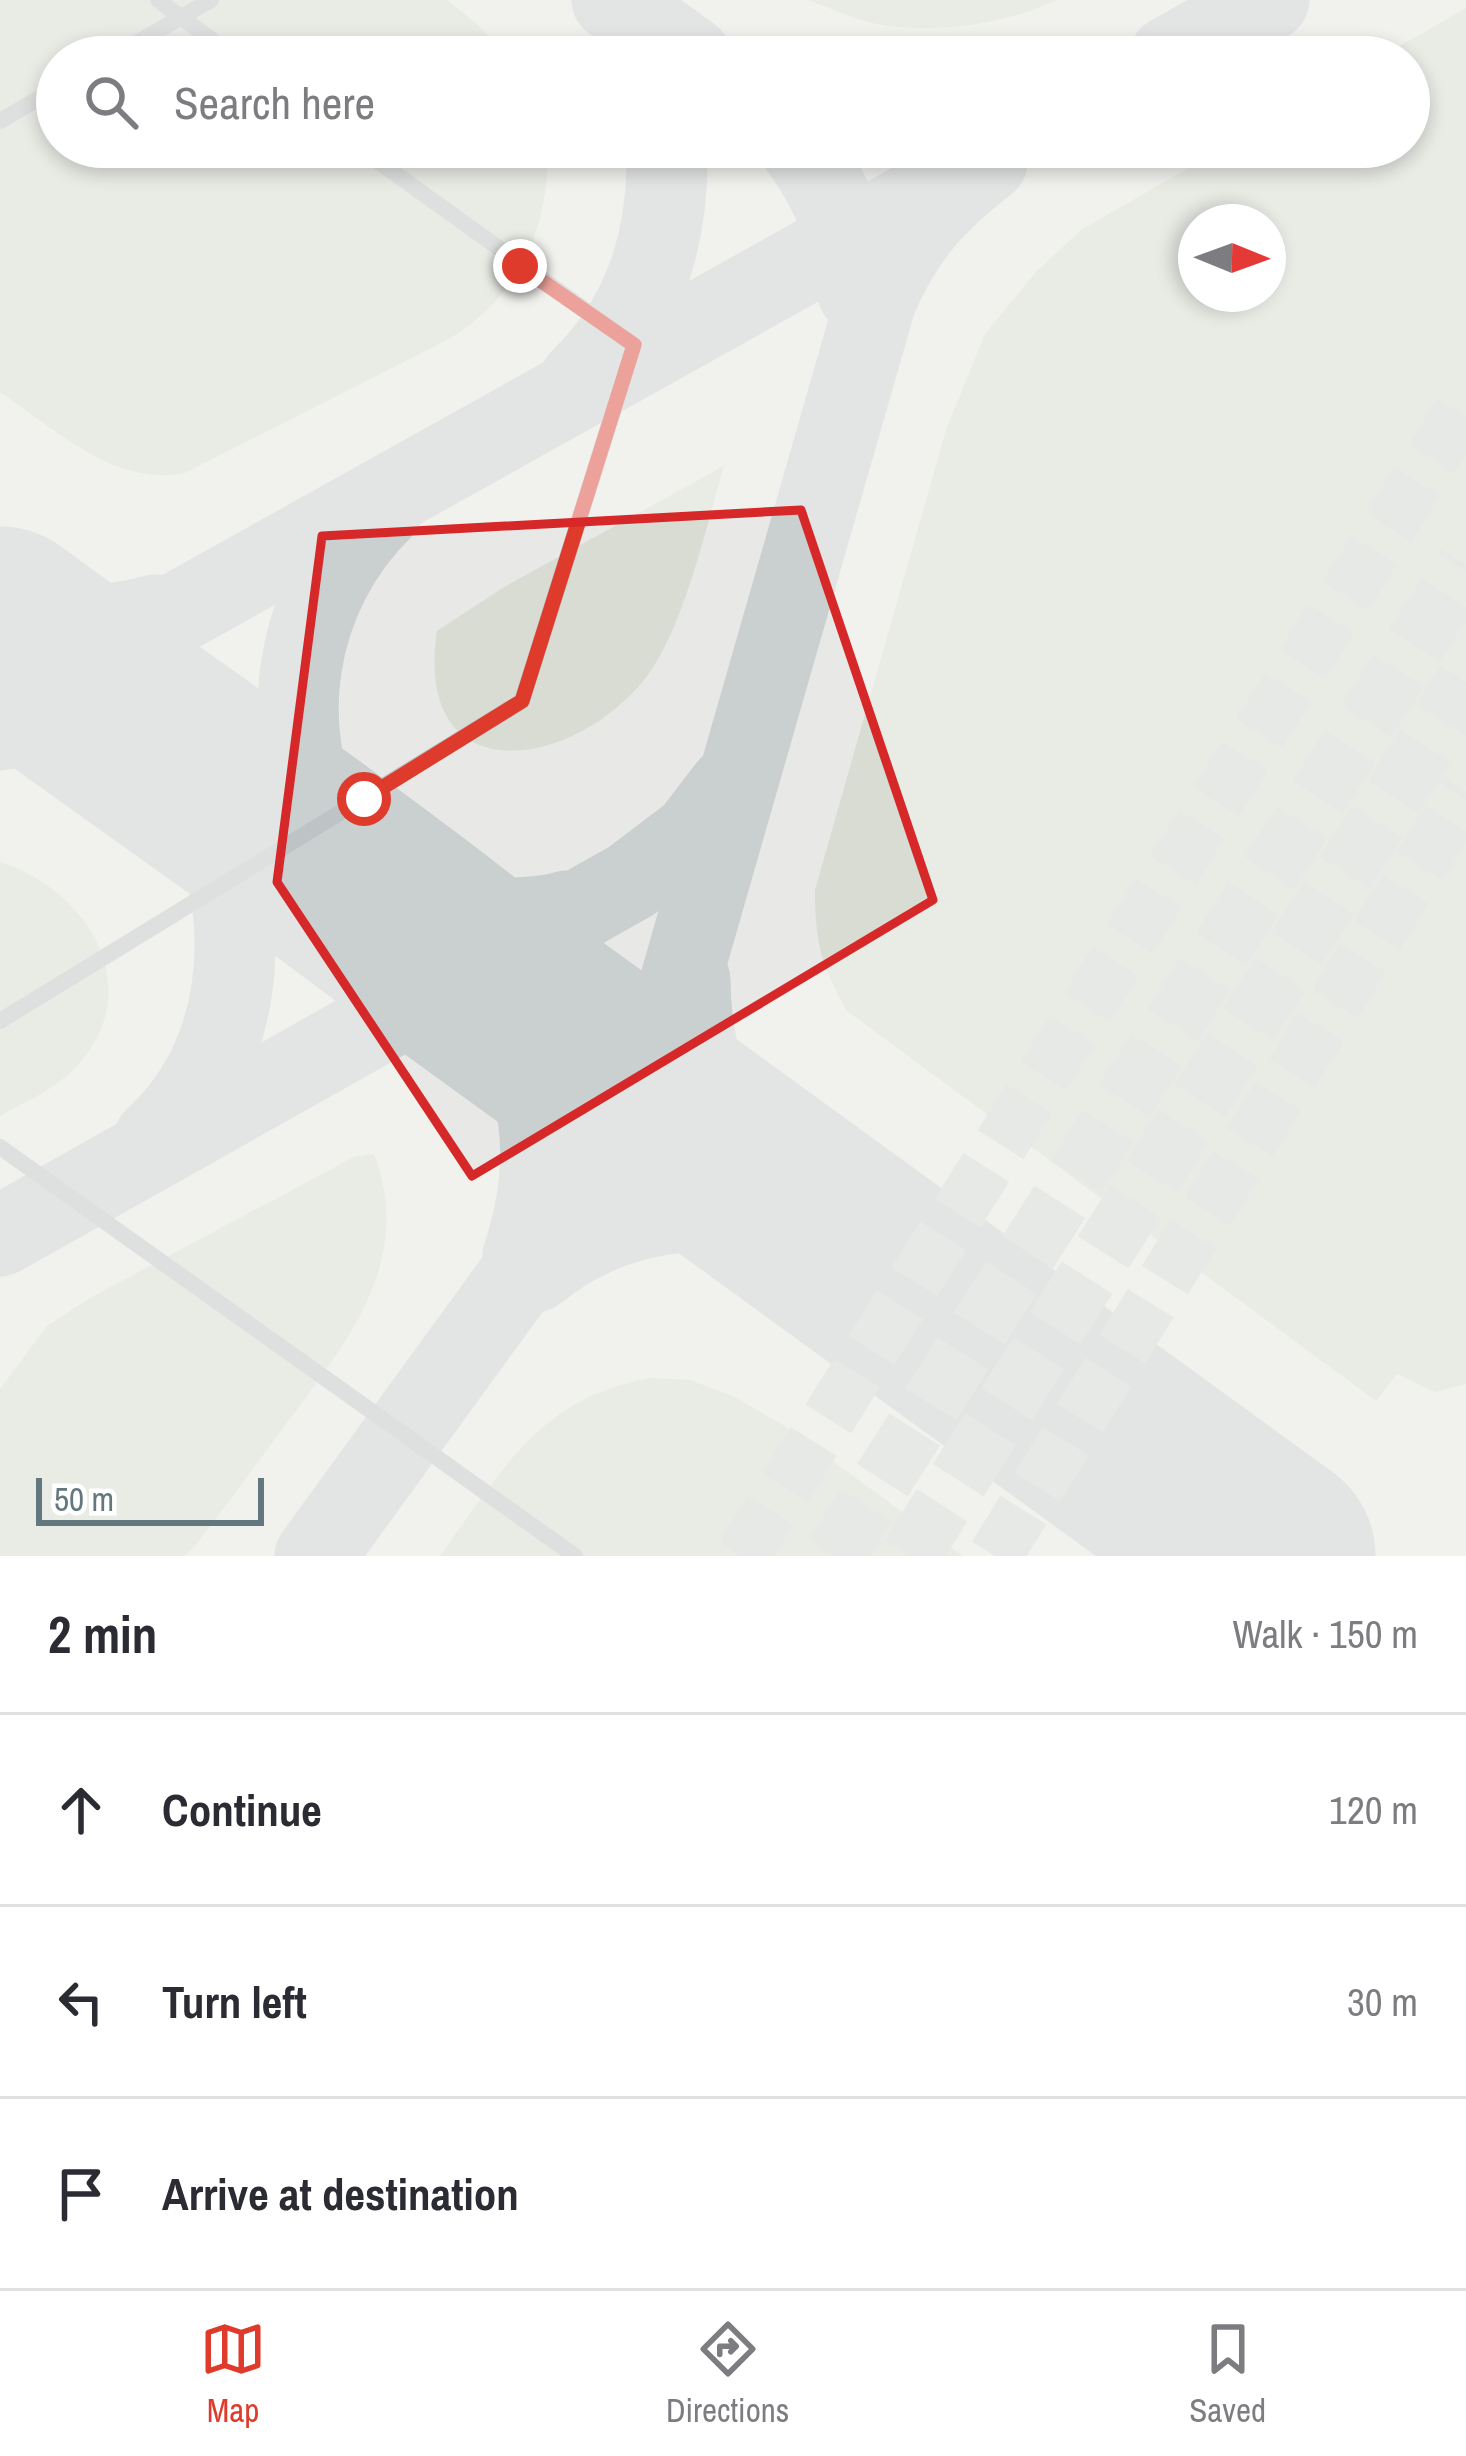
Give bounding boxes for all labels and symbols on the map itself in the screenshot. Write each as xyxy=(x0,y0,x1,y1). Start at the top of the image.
north arrow xyxy=(1178,204,1286,312)
route end xyxy=(493,239,547,293)
route start xyxy=(337,772,391,826)
scale bar xyxy=(36,1472,264,1525)

